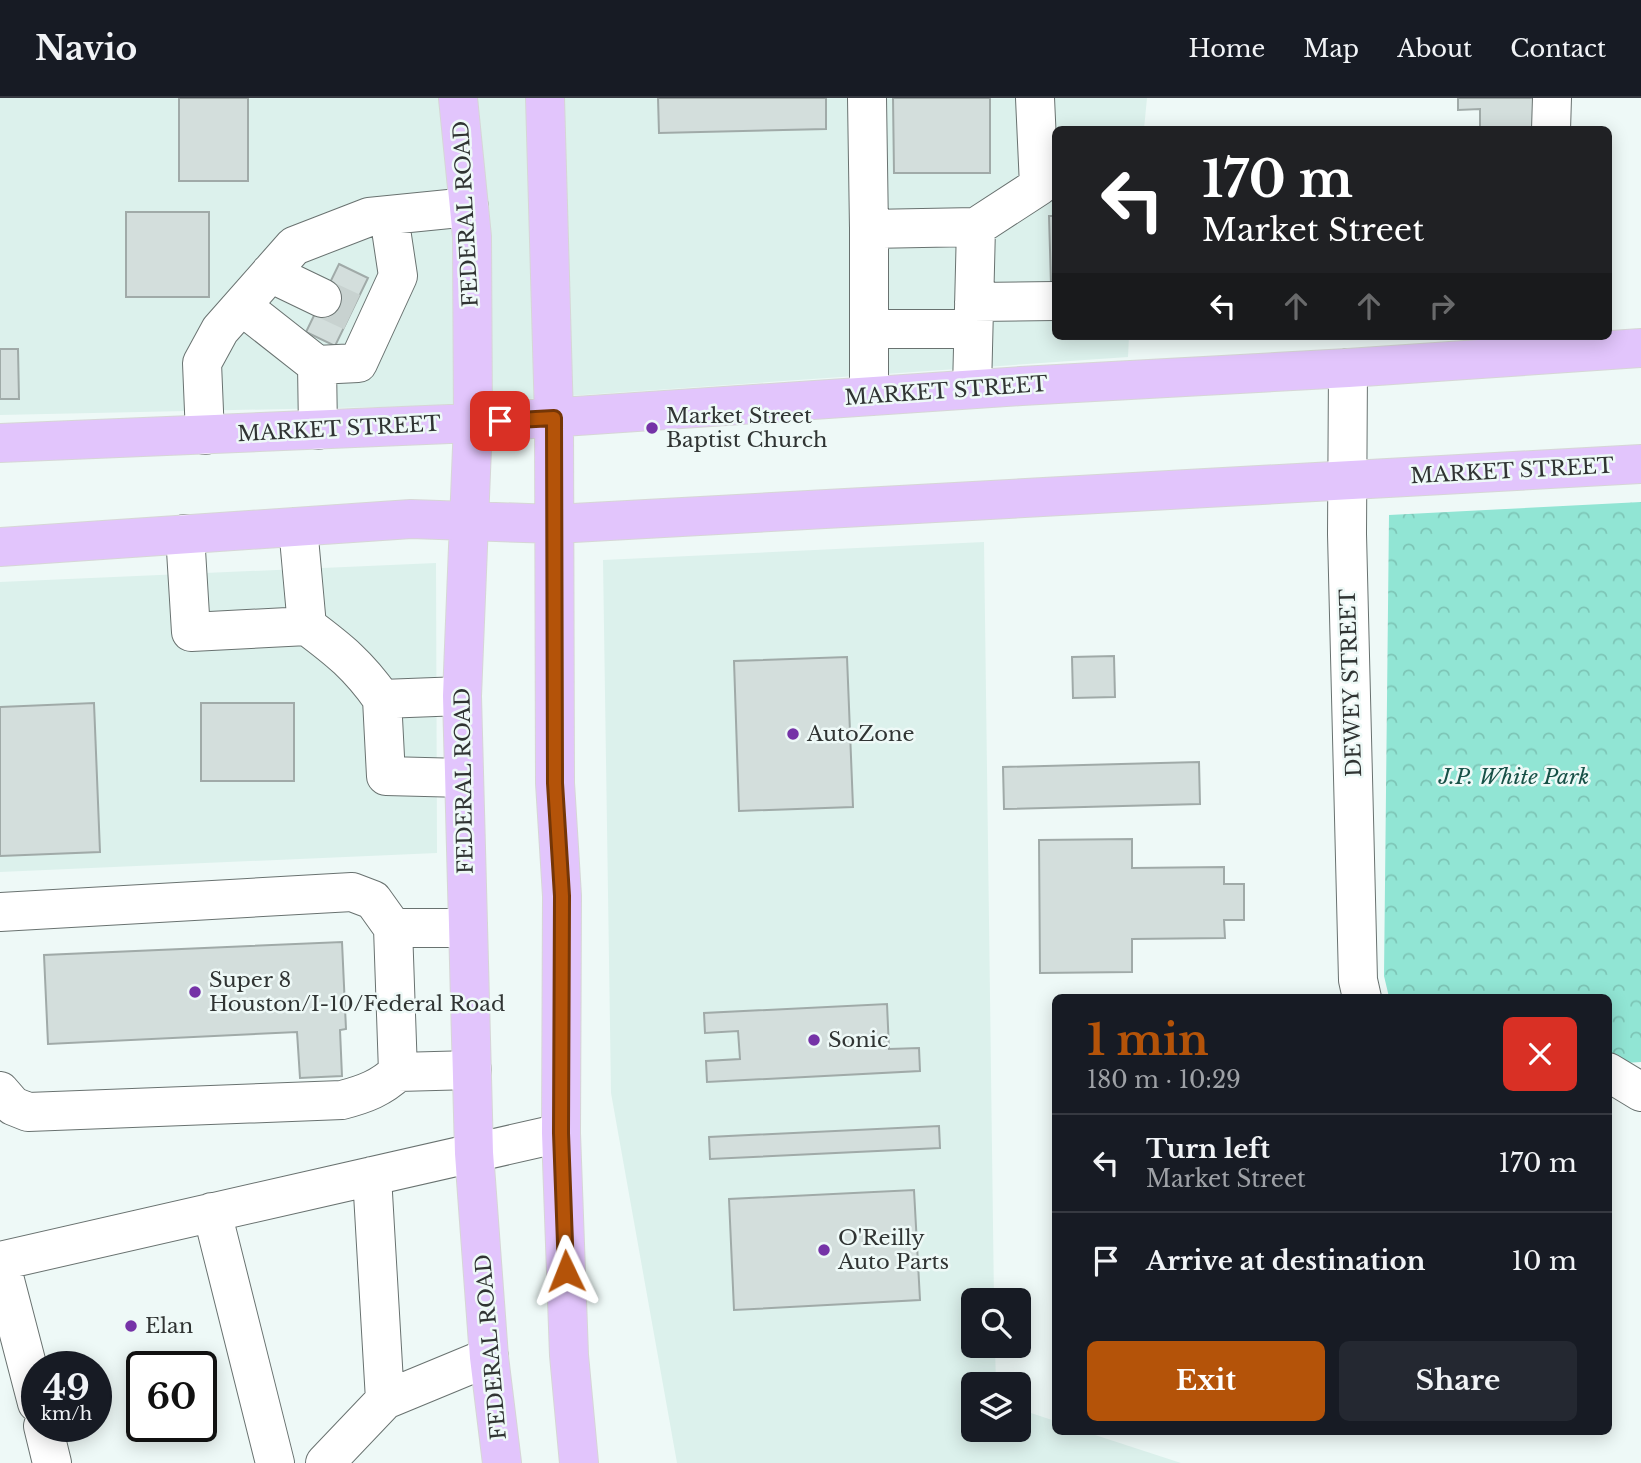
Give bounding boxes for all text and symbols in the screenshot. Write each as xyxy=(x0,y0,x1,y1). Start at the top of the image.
text: Navio xyxy=(35,28,137,69)
text: Home xyxy=(1189,34,1265,63)
text: Map xyxy=(1303,34,1359,63)
text: About xyxy=(1397,34,1472,63)
text: Contact xyxy=(1510,34,1606,63)
street label: FEDERAL ROAD xyxy=(448,120,484,308)
text: 170 m xyxy=(1202,149,1353,210)
icon: left xyxy=(1087,154,1178,245)
text: Market Street xyxy=(1202,210,1424,250)
icon: left xyxy=(1204,287,1242,325)
icon: ahead xyxy=(1277,287,1315,325)
icon: ahead xyxy=(1350,287,1388,325)
icon: right xyxy=(1423,287,1461,325)
street label: MARKET STREET xyxy=(843,371,1049,411)
pin xyxy=(470,391,530,451)
icon: arrive xyxy=(481,402,519,440)
place label: Market Street Baptist Church xyxy=(666,403,827,453)
street label: MARKET STREET xyxy=(237,411,442,447)
marker: Market Street Baptist Church xyxy=(644,420,660,436)
street label: MARKET STREET xyxy=(1410,453,1615,489)
street label: DEWEY STREET xyxy=(1335,588,1367,778)
street label: FEDERAL ROAD xyxy=(449,688,479,874)
place label: AutoZone xyxy=(806,721,915,747)
marker: AutoZone xyxy=(785,726,801,742)
park label: J.P. White Park xyxy=(1438,764,1589,790)
place label: Super 8 Houston/I-10/Federal Road xyxy=(209,967,505,1017)
marker: Super 8 Houston/I-10/Federal Road xyxy=(187,984,203,1000)
text: 1 min xyxy=(1087,1014,1209,1066)
button: close xyxy=(1503,1017,1577,1091)
place label: Sonic xyxy=(828,1027,888,1053)
marker: Sonic xyxy=(806,1032,822,1048)
text: 180 m · 10:29 xyxy=(1087,1066,1241,1094)
text: Turn left xyxy=(1146,1133,1270,1165)
icon: left xyxy=(1087,1144,1125,1182)
text: 170 m xyxy=(1498,1147,1577,1179)
text: Market Street xyxy=(1146,1165,1306,1193)
place label: O'Reilly Auto Parts xyxy=(837,1225,949,1275)
position arrow xyxy=(529,1234,603,1308)
marker: O'Reilly Auto Parts xyxy=(816,1242,832,1258)
icon: arrive xyxy=(1087,1242,1125,1280)
text: Arrive at destination xyxy=(1146,1245,1426,1277)
text: 10 m xyxy=(1511,1245,1577,1277)
street label: FEDERAL ROAD xyxy=(470,1253,512,1441)
map controls xyxy=(961,1288,1031,1442)
button: search xyxy=(961,1288,1031,1358)
place label: Elan xyxy=(145,1313,193,1339)
marker: Elan xyxy=(123,1318,139,1334)
button: Exit xyxy=(1087,1341,1325,1421)
button: Share xyxy=(1339,1341,1577,1421)
speed limit sign: 60 xyxy=(126,1351,217,1442)
text: 49 xyxy=(43,1366,90,1409)
button: layers xyxy=(961,1372,1031,1442)
text: km/h xyxy=(41,1403,92,1425)

